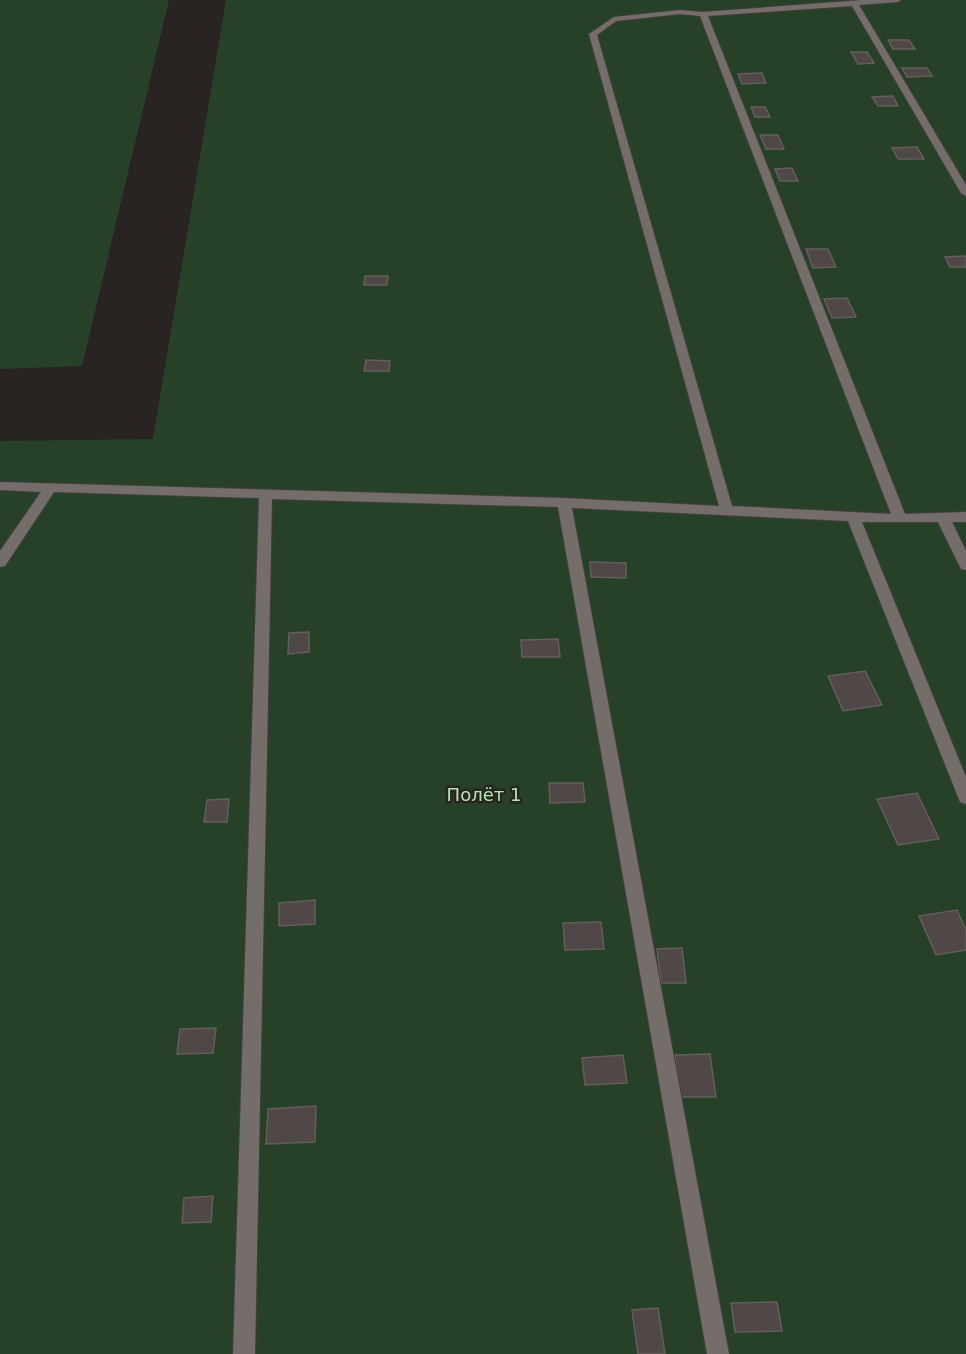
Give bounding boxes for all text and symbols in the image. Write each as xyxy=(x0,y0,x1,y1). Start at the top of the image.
park label: Полёт 1 xyxy=(447,784,521,805)

